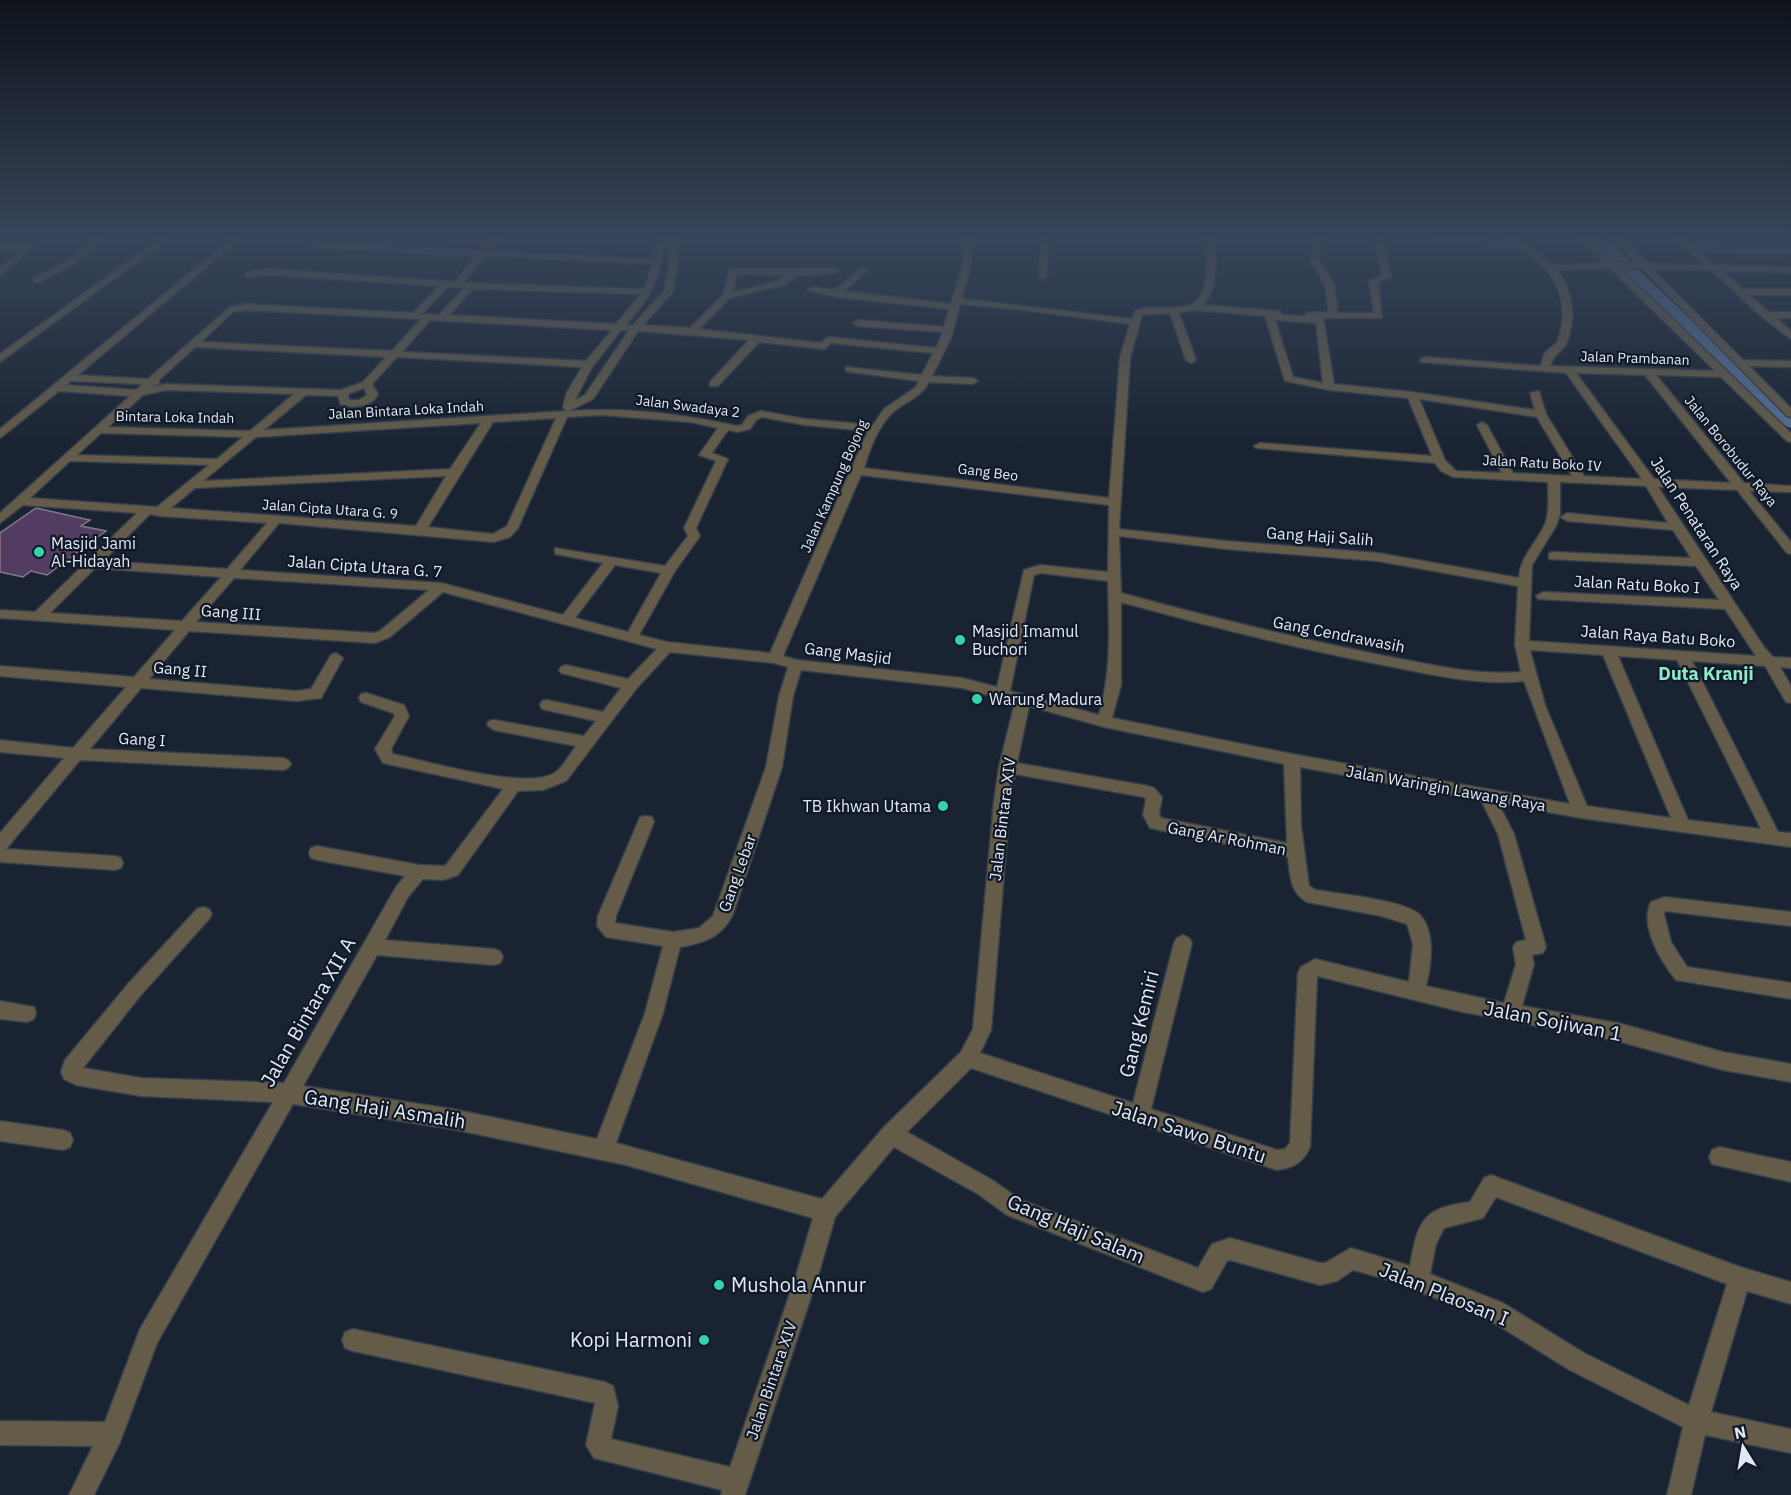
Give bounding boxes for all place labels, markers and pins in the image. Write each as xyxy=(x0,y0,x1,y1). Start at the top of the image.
place label: Masjid Jami Al-Hidayah xyxy=(51,533,136,571)
marker: Masjid Jami Al-Hidayah xyxy=(32,545,46,559)
place label: Masjid Imamul Buchori xyxy=(972,621,1079,659)
marker: Masjid Imamul Buchori xyxy=(953,633,967,647)
place label: Warung Madura xyxy=(989,689,1103,709)
marker: Warung Madura xyxy=(970,692,984,706)
place label: TB Ikhwan Utama xyxy=(803,796,931,816)
marker: TB Ikhwan Utama xyxy=(936,799,950,813)
place label: Mushola Annur xyxy=(731,1271,866,1298)
marker: Mushola Annur xyxy=(712,1278,726,1292)
place label: Kopi Harmoni xyxy=(570,1326,692,1353)
marker: Kopi Harmoni xyxy=(697,1333,711,1347)

